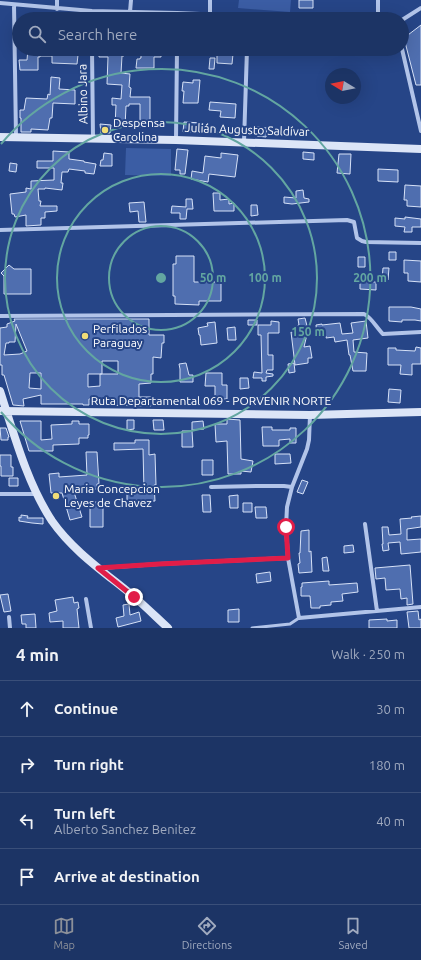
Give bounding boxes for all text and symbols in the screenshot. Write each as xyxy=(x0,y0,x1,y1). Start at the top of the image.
search box xyxy=(12,12,409,56)
icon: search xyxy=(26,23,48,45)
text: Search here xyxy=(58,26,137,43)
street label: Albino Jara xyxy=(75,64,90,124)
north arrow xyxy=(325,68,361,104)
place label: Despensa Carolina xyxy=(113,116,165,143)
street label: Julián Augusto Saldívar xyxy=(184,121,310,138)
marker: Despensa Carolina xyxy=(100,125,110,135)
centre of rings xyxy=(154,271,168,285)
text: 50 m xyxy=(200,271,226,284)
text: 100 m xyxy=(248,271,282,284)
text: 200 m xyxy=(353,271,387,284)
place label: Perfilados Paraguay xyxy=(93,322,147,349)
text: 150 m xyxy=(291,325,325,338)
marker: Perfilados Paraguay xyxy=(80,331,90,341)
street label: Ruta Departamental 069 - PORVENIR NORTE xyxy=(91,394,331,407)
place label: Maria Concepcion Leyes de Chavez xyxy=(64,482,160,509)
marker: Maria Concepcion Leyes de Chavez xyxy=(51,491,61,501)
route start xyxy=(277,518,295,536)
route end xyxy=(125,588,143,606)
text: 4 min xyxy=(16,645,59,664)
text: Walk · 250 m xyxy=(331,647,405,661)
icon: ahead xyxy=(16,698,38,720)
text: Continue xyxy=(54,700,118,717)
text: 30 m xyxy=(376,702,405,716)
icon: right xyxy=(16,754,38,776)
text: Turn right xyxy=(54,756,124,773)
text: 180 m xyxy=(369,758,405,772)
text: Turn left xyxy=(54,805,115,822)
icon: left xyxy=(16,810,38,832)
text: 40 m xyxy=(376,814,405,828)
text: Alberto Sanchez Benitez xyxy=(54,822,196,836)
icon: arrive xyxy=(16,866,38,888)
text: Arrive at destination xyxy=(54,868,200,885)
tab: Map xyxy=(53,915,75,951)
tab: Directions xyxy=(182,915,232,951)
tab: Saved xyxy=(338,915,368,951)

